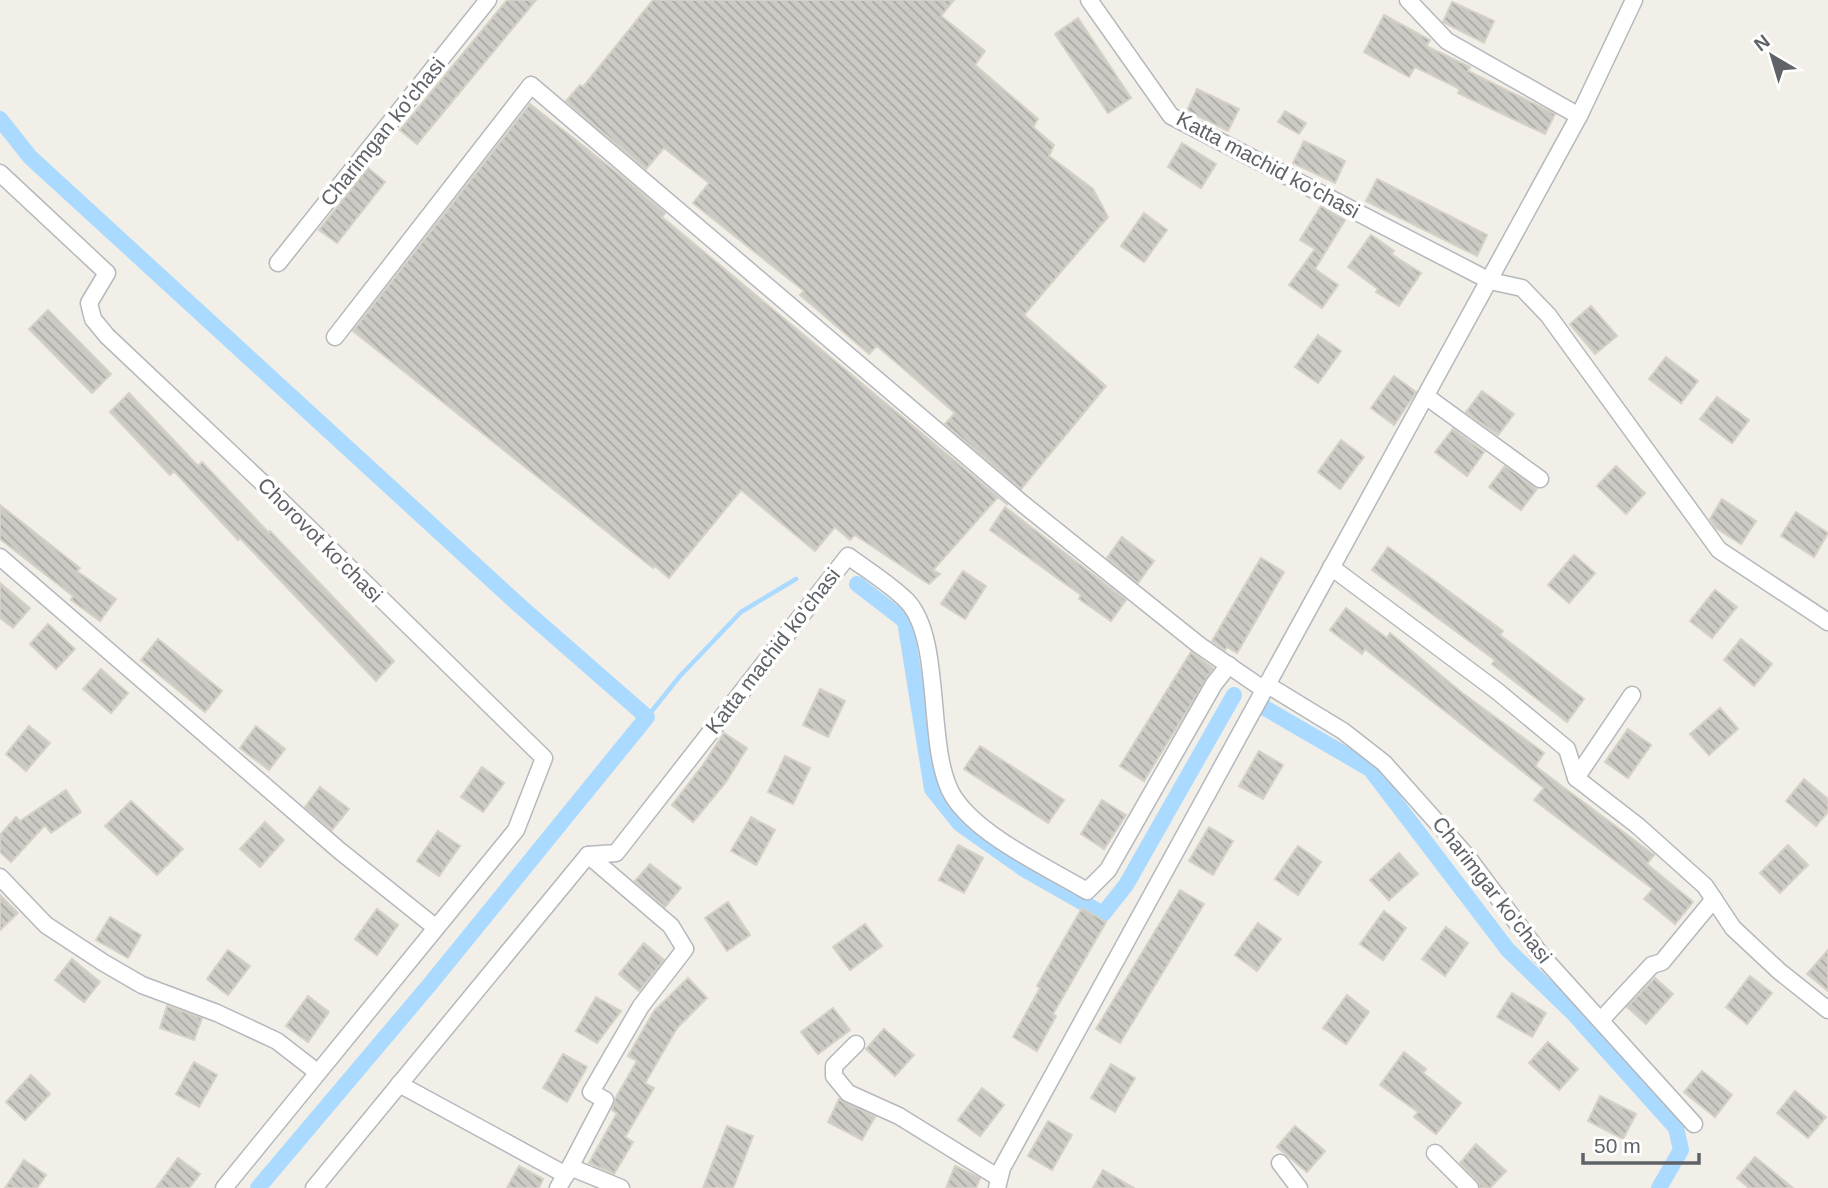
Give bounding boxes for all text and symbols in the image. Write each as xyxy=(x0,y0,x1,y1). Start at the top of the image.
north arrow xyxy=(1737,21,1807,91)
text: N xyxy=(1750,30,1774,55)
street label: Charimgan ko'chasi xyxy=(316,53,449,210)
street label: Katta machid ko'chasi xyxy=(1173,107,1364,223)
street label: Chorovot ko'chasi xyxy=(253,473,387,607)
street label: Katta machid ko'chasi xyxy=(701,563,844,738)
street label: Charimgar ko'chasi xyxy=(1428,812,1557,967)
scale bar xyxy=(1583,1122,1699,1166)
text: 50 m xyxy=(1594,1134,1641,1157)

